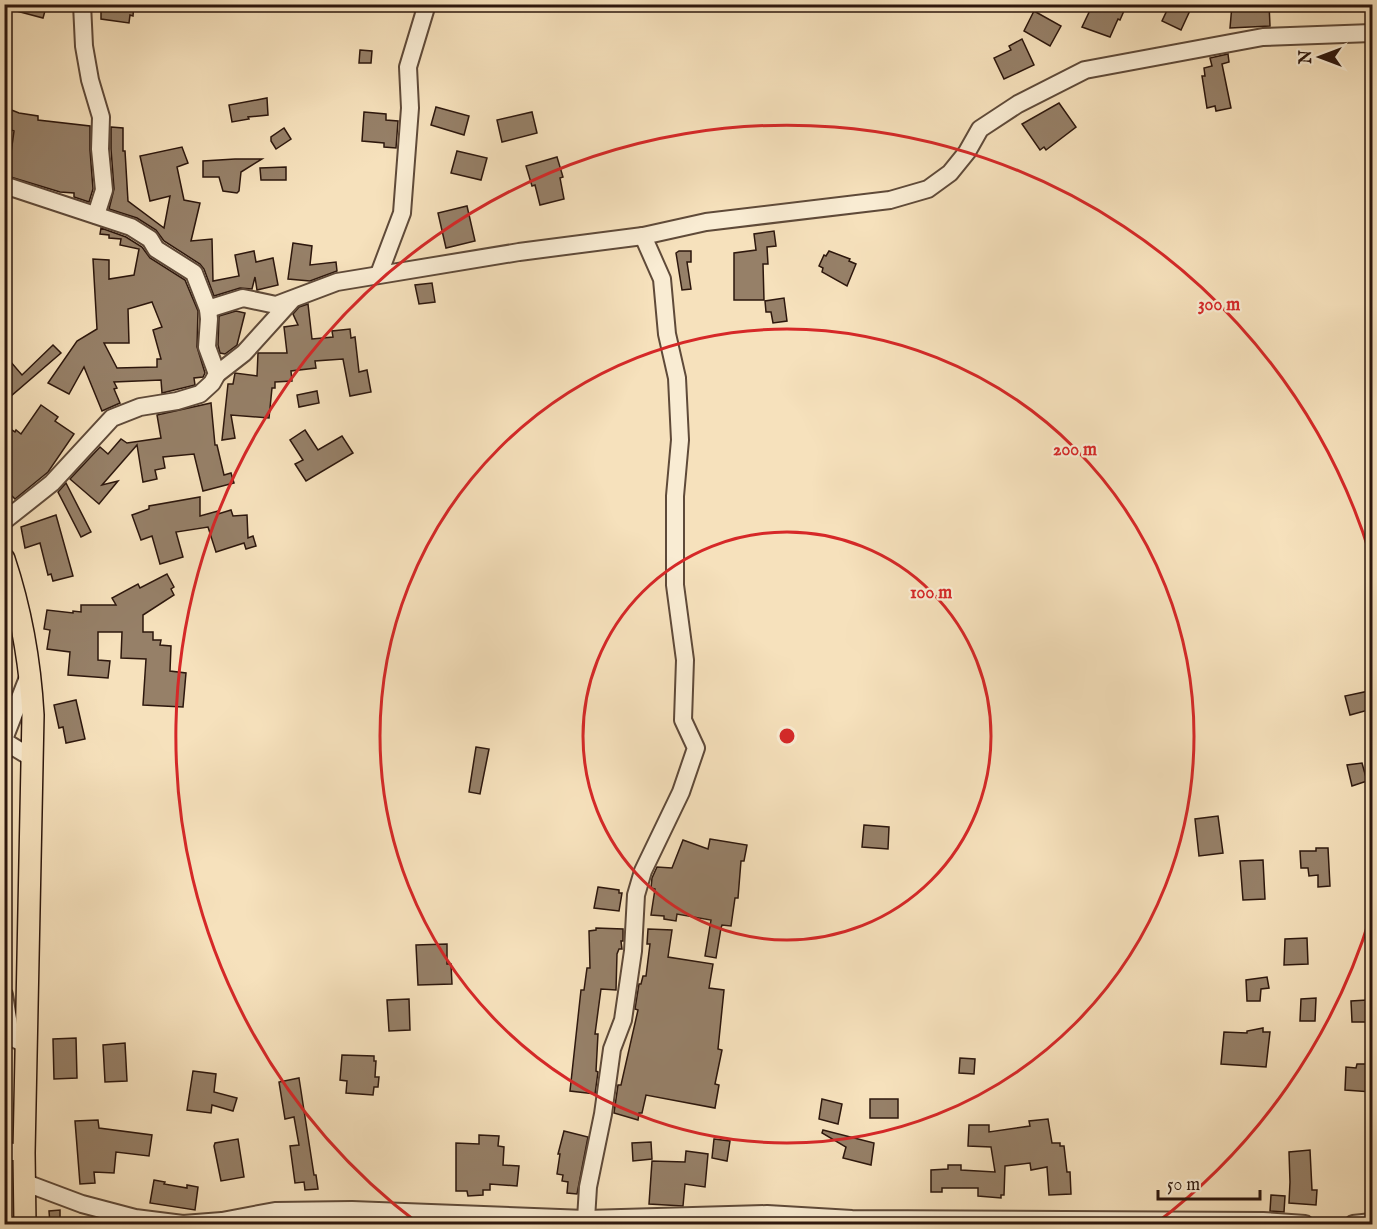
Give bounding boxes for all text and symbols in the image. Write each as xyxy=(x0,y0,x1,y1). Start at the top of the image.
north arrow xyxy=(1290,27,1350,87)
text: N xyxy=(1297,50,1317,65)
text: 300 m xyxy=(1198,294,1240,317)
text: 200 m xyxy=(1053,439,1097,462)
text: 100 m xyxy=(910,582,952,605)
centre of rings xyxy=(777,726,797,746)
scale bar xyxy=(1158,1163,1260,1201)
text: 50 m xyxy=(1167,1174,1200,1197)

